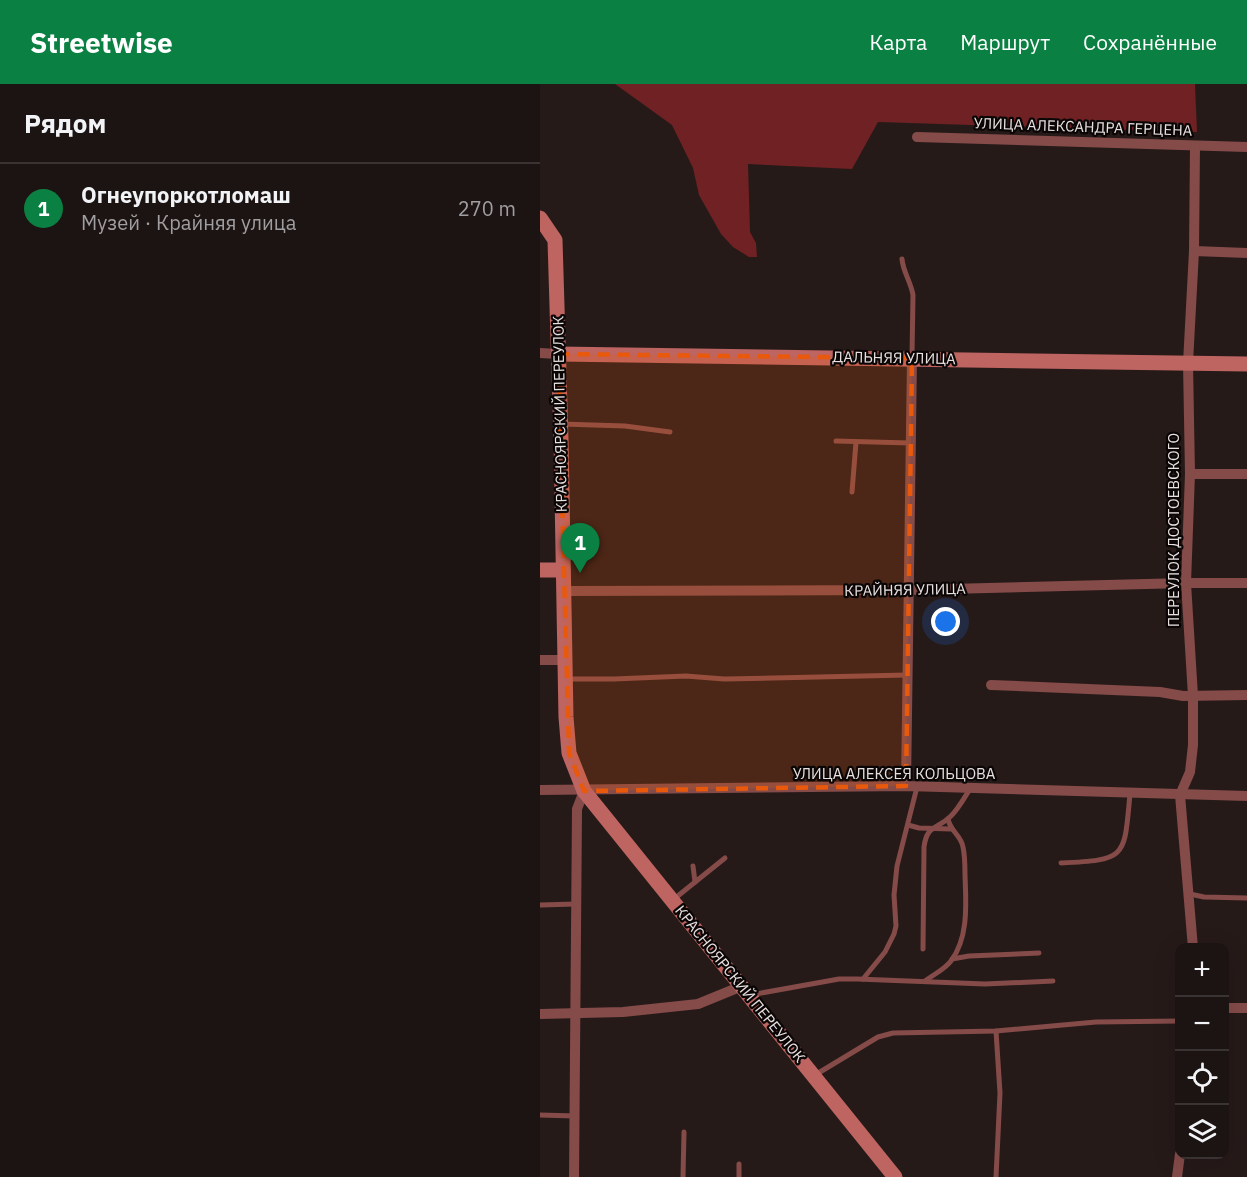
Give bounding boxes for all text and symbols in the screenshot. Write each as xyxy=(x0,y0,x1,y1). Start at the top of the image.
text: Streetwise xyxy=(30,24,173,61)
text: Карта xyxy=(869,28,927,56)
text: Маршрут xyxy=(960,28,1050,56)
text: Сохранённые xyxy=(1083,28,1217,56)
text: Рядом xyxy=(24,106,106,140)
street label: УЛИЦА АЛЕКСАНДРА ГЕРЦЕНА xyxy=(973,113,1193,140)
text: Огнеупоркотломаш xyxy=(81,180,291,209)
text: 1 xyxy=(38,195,50,222)
text: 270 m xyxy=(458,195,516,222)
text: Музей · Крайняя улица xyxy=(81,209,297,236)
street label: КРАСНОЯРСКИЙ ПЕРЕУЛОК xyxy=(548,315,571,513)
street label: ДАЛЬНЯЯ УЛИЦА xyxy=(832,347,956,368)
street label: ПЕРЕУЛОК ДОСТОЕВСКОГО xyxy=(1164,433,1183,627)
pin: 1 xyxy=(560,524,600,573)
street label: КРАЙНЯЯ УЛИЦА xyxy=(844,579,966,600)
your location xyxy=(931,607,960,636)
street label: УЛИЦА АЛЕКСЕЯ КОЛЬЦОВА xyxy=(793,764,996,783)
street label: КРАСНОЯРСКИЙ ПЕРЕУЛОК xyxy=(671,901,810,1066)
map controls xyxy=(1175,943,1229,1159)
button: + xyxy=(1175,943,1229,997)
button: − xyxy=(1175,997,1229,1051)
button: locate xyxy=(1175,1051,1229,1105)
button: layers xyxy=(1175,1105,1229,1159)

